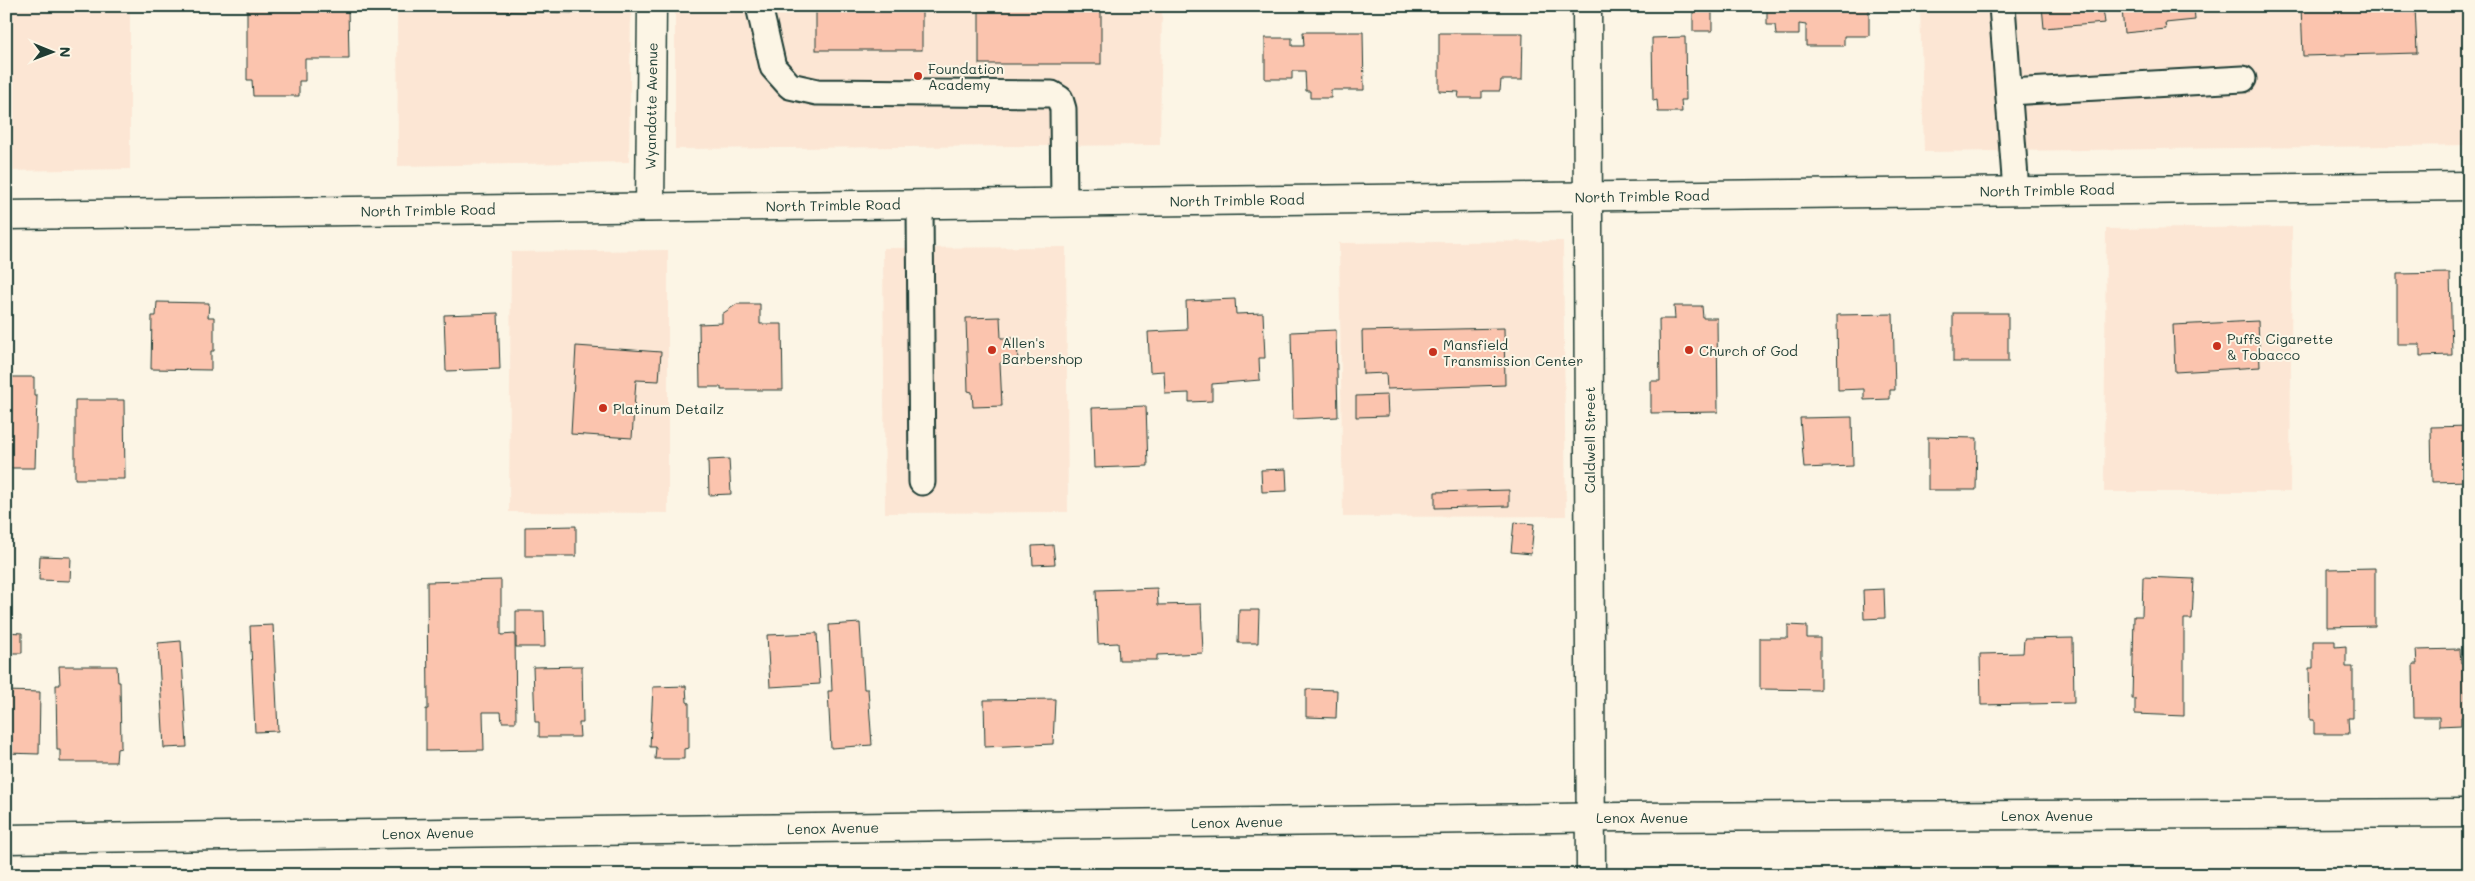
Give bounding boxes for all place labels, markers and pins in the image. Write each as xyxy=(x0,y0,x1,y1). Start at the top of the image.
place label: Foundation Academy xyxy=(928,59,1004,94)
marker: Foundation Academy xyxy=(912,70,924,82)
place label: Puffs Cigarette & Tobacco xyxy=(2227,329,2333,364)
place label: Allen's Barbershop xyxy=(1002,333,1083,368)
place label: Mansfield Transmission Center xyxy=(1443,335,1583,370)
marker: Puffs Cigarette & Tobacco xyxy=(2211,340,2223,352)
place label: Church of God xyxy=(1699,341,1798,360)
marker: Allen's Barbershop xyxy=(986,344,998,356)
marker: Church of God xyxy=(1683,344,1695,356)
marker: Mansfield Transmission Center xyxy=(1427,346,1439,358)
place label: Platinum Detailz xyxy=(613,399,724,418)
marker: Platinum Detailz xyxy=(597,402,609,414)

